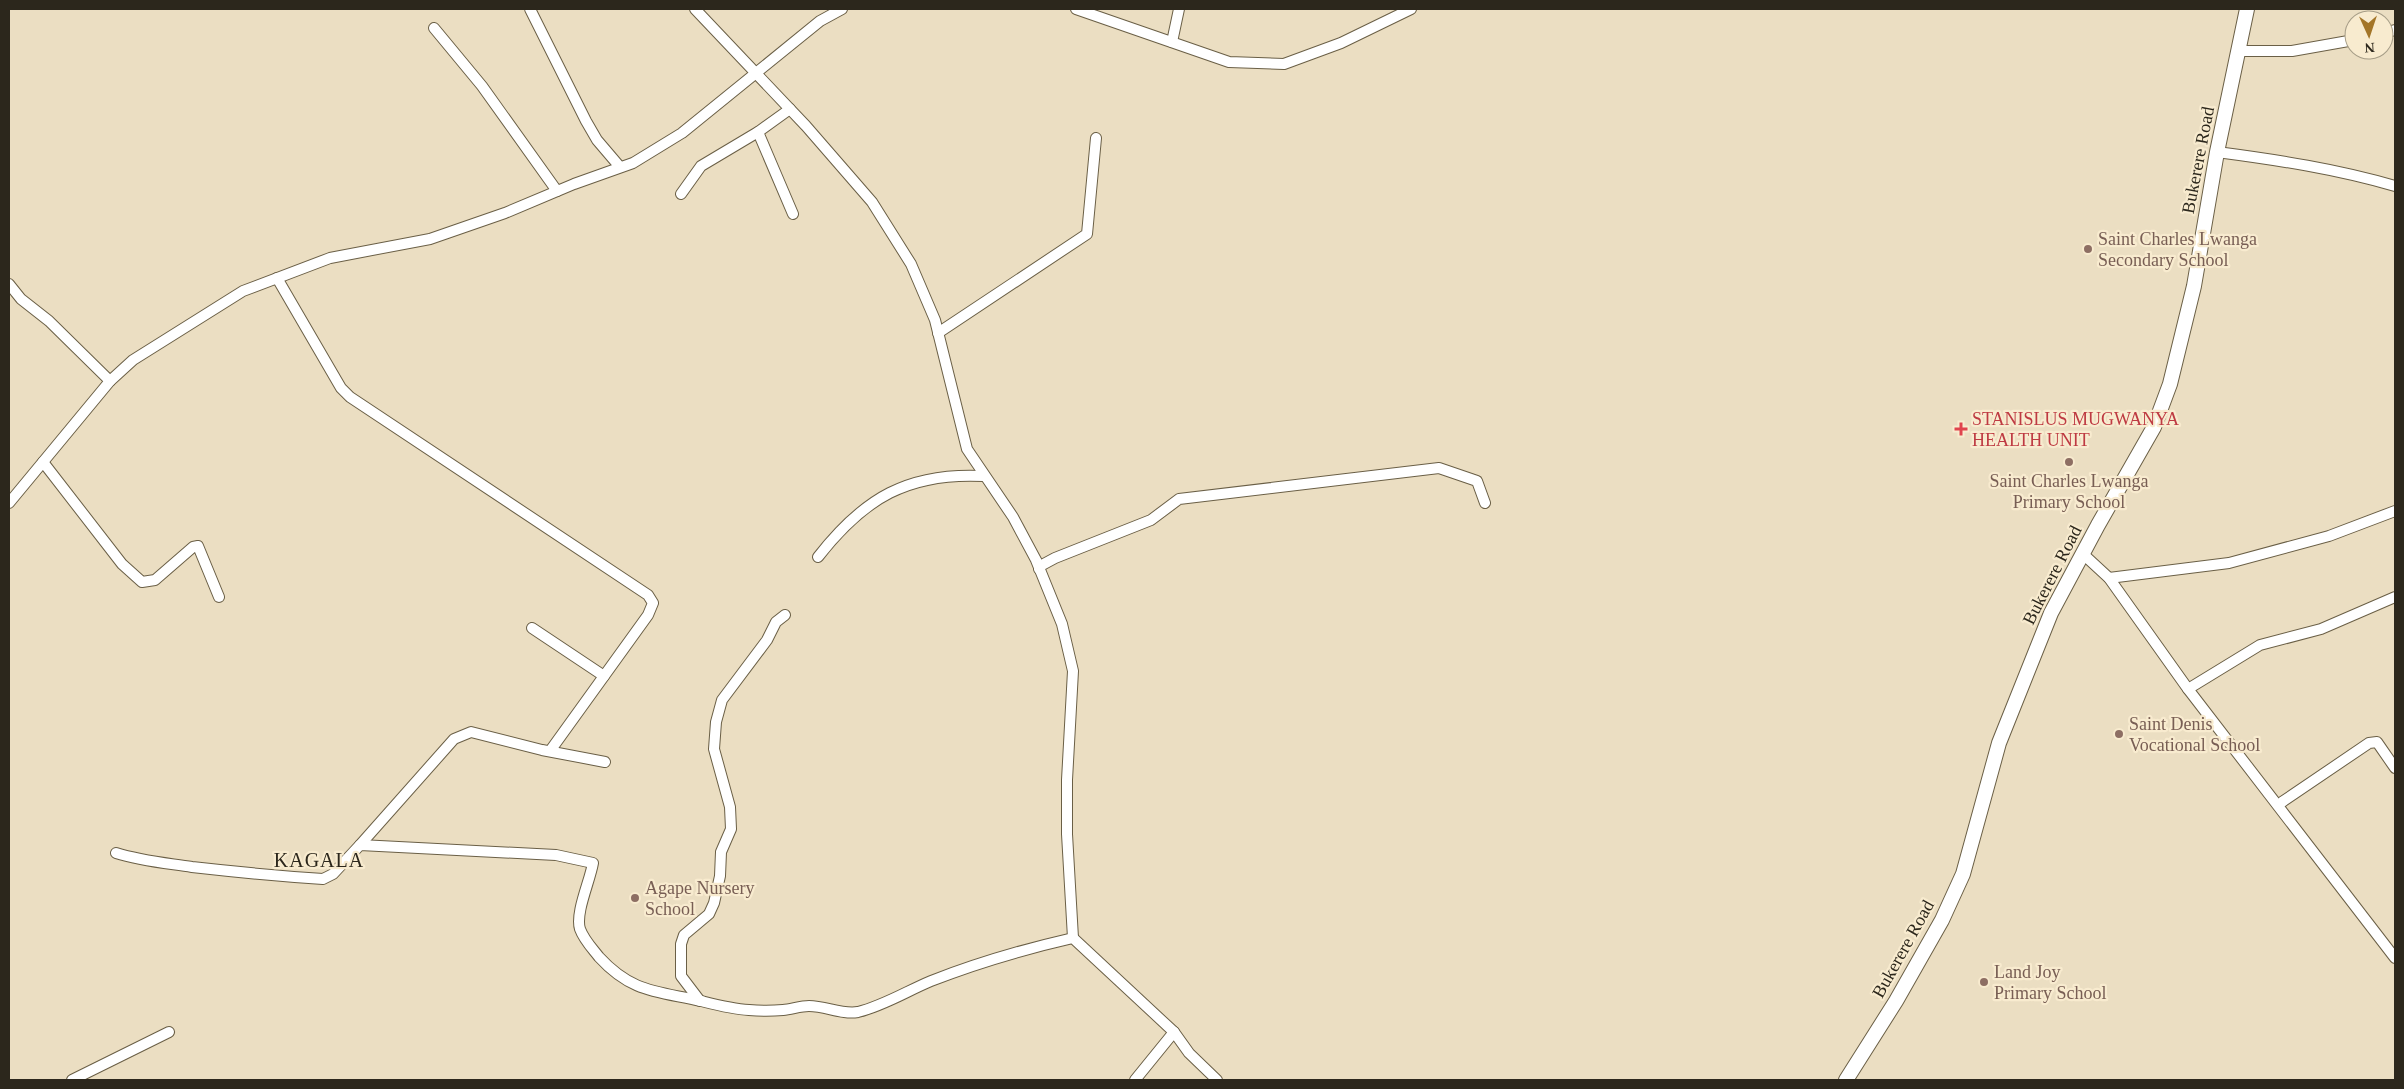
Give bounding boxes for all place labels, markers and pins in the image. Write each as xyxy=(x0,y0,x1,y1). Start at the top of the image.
place label: Saint Charles Lwanga Secondary School xyxy=(2098,229,2257,270)
marker: Saint Charles Lwanga Secondary School xyxy=(2082,243,2094,255)
place label: STANISLUS MUGWANYA HEALTH UNIT xyxy=(1972,409,2179,450)
marker: STANISLUS MUGWANYA HEALTH UNIT xyxy=(1954,422,1968,436)
marker: Saint Charles Lwanga Primary School xyxy=(2063,456,2075,468)
place label: Saint Charles Lwanga Primary School xyxy=(1990,471,2148,512)
place label: Saint Denis Vocational School xyxy=(2129,714,2260,755)
marker: Saint Denis Vocational School xyxy=(2113,728,2125,740)
place label: Agape Nursery School xyxy=(645,878,754,919)
marker: Agape Nursery School xyxy=(629,892,641,904)
place label: Land Joy Primary School xyxy=(1994,962,2107,1003)
marker: Land Joy Primary School xyxy=(1978,976,1990,988)

